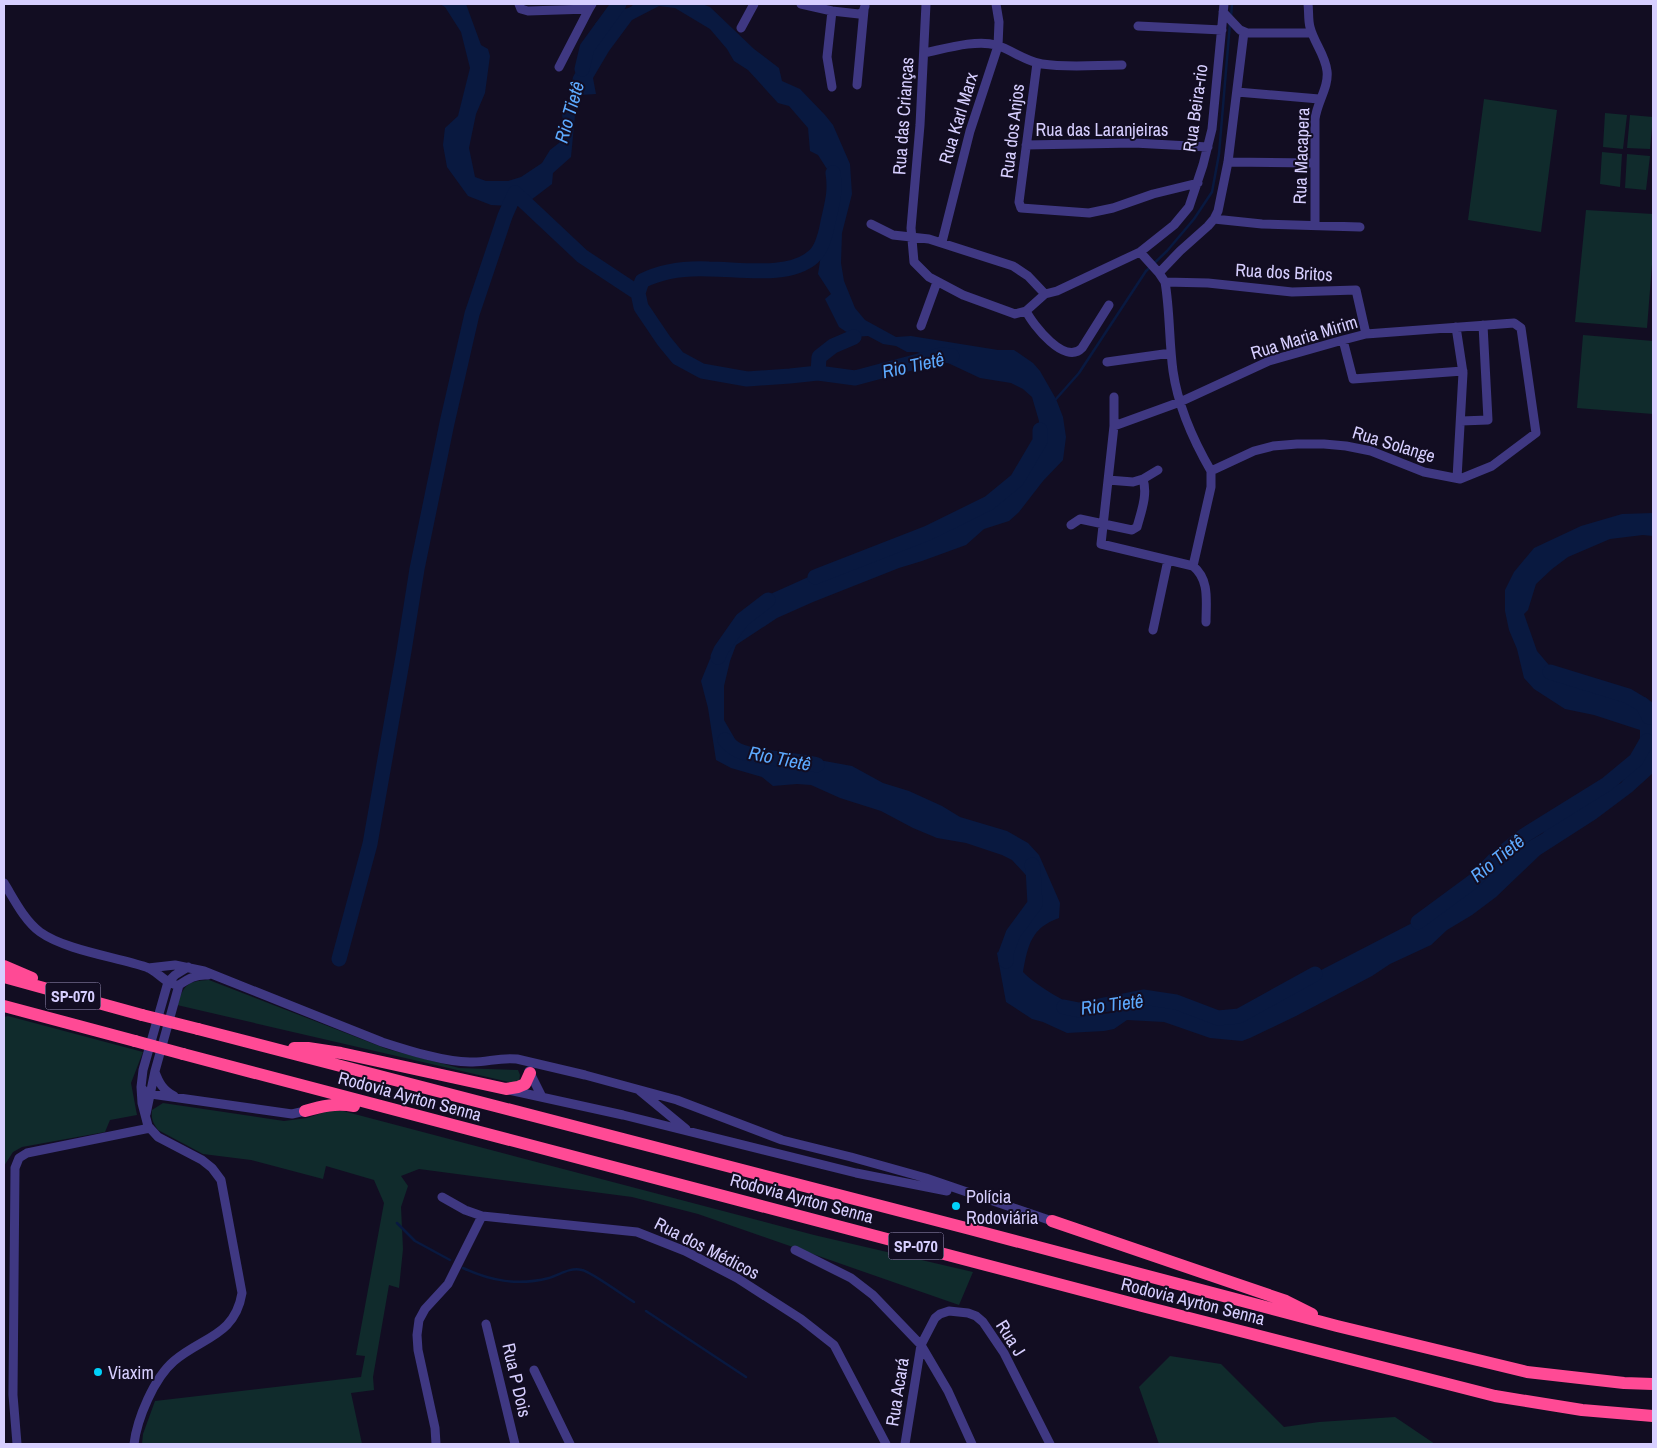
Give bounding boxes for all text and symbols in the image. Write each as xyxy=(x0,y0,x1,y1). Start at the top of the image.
street label: Rua das Crianças xyxy=(886,56,920,176)
street label: Rua Beira-rio xyxy=(1176,62,1214,154)
street label: Rua Karl Marx xyxy=(932,69,984,167)
water label: Rio Tietê xyxy=(548,78,590,146)
street label: Rua dos Anjos xyxy=(994,82,1030,180)
street label: Rua Macapera xyxy=(1287,107,1315,205)
street label: Rua das Laranjeiras xyxy=(1036,117,1168,142)
street label: Rua dos Britos xyxy=(1235,257,1333,287)
street label: Rua Maria Mirim xyxy=(1247,309,1361,365)
water label: Rio Tietê xyxy=(879,346,947,384)
street label: Rua Solange xyxy=(1350,420,1438,468)
water label: Rio Tietê xyxy=(747,739,813,777)
water label: Rio Tietê xyxy=(1464,828,1530,888)
road number: SP-070 xyxy=(46,982,100,1009)
water label: Rio Tietê xyxy=(1079,987,1145,1021)
street label: Rodovia Ayrton Senna xyxy=(336,1065,484,1127)
street label: Rodovia Ayrton Senna xyxy=(728,1167,876,1229)
place label: Polícia Rodoviária xyxy=(966,1184,1038,1230)
marker: Polícia Rodoviária xyxy=(950,1200,962,1212)
street label: Rua dos Médicos xyxy=(650,1211,764,1285)
road number: SP-070 xyxy=(888,1232,944,1260)
street label: Rodovia Ayrton Senna xyxy=(1118,1271,1268,1331)
street label: Rua J xyxy=(990,1315,1032,1361)
street label: Rua P Dois xyxy=(496,1341,538,1419)
street label: Rua Acará xyxy=(879,1356,915,1428)
place label: Viaxim xyxy=(108,1360,154,1385)
marker: Viaxim xyxy=(92,1366,104,1378)

